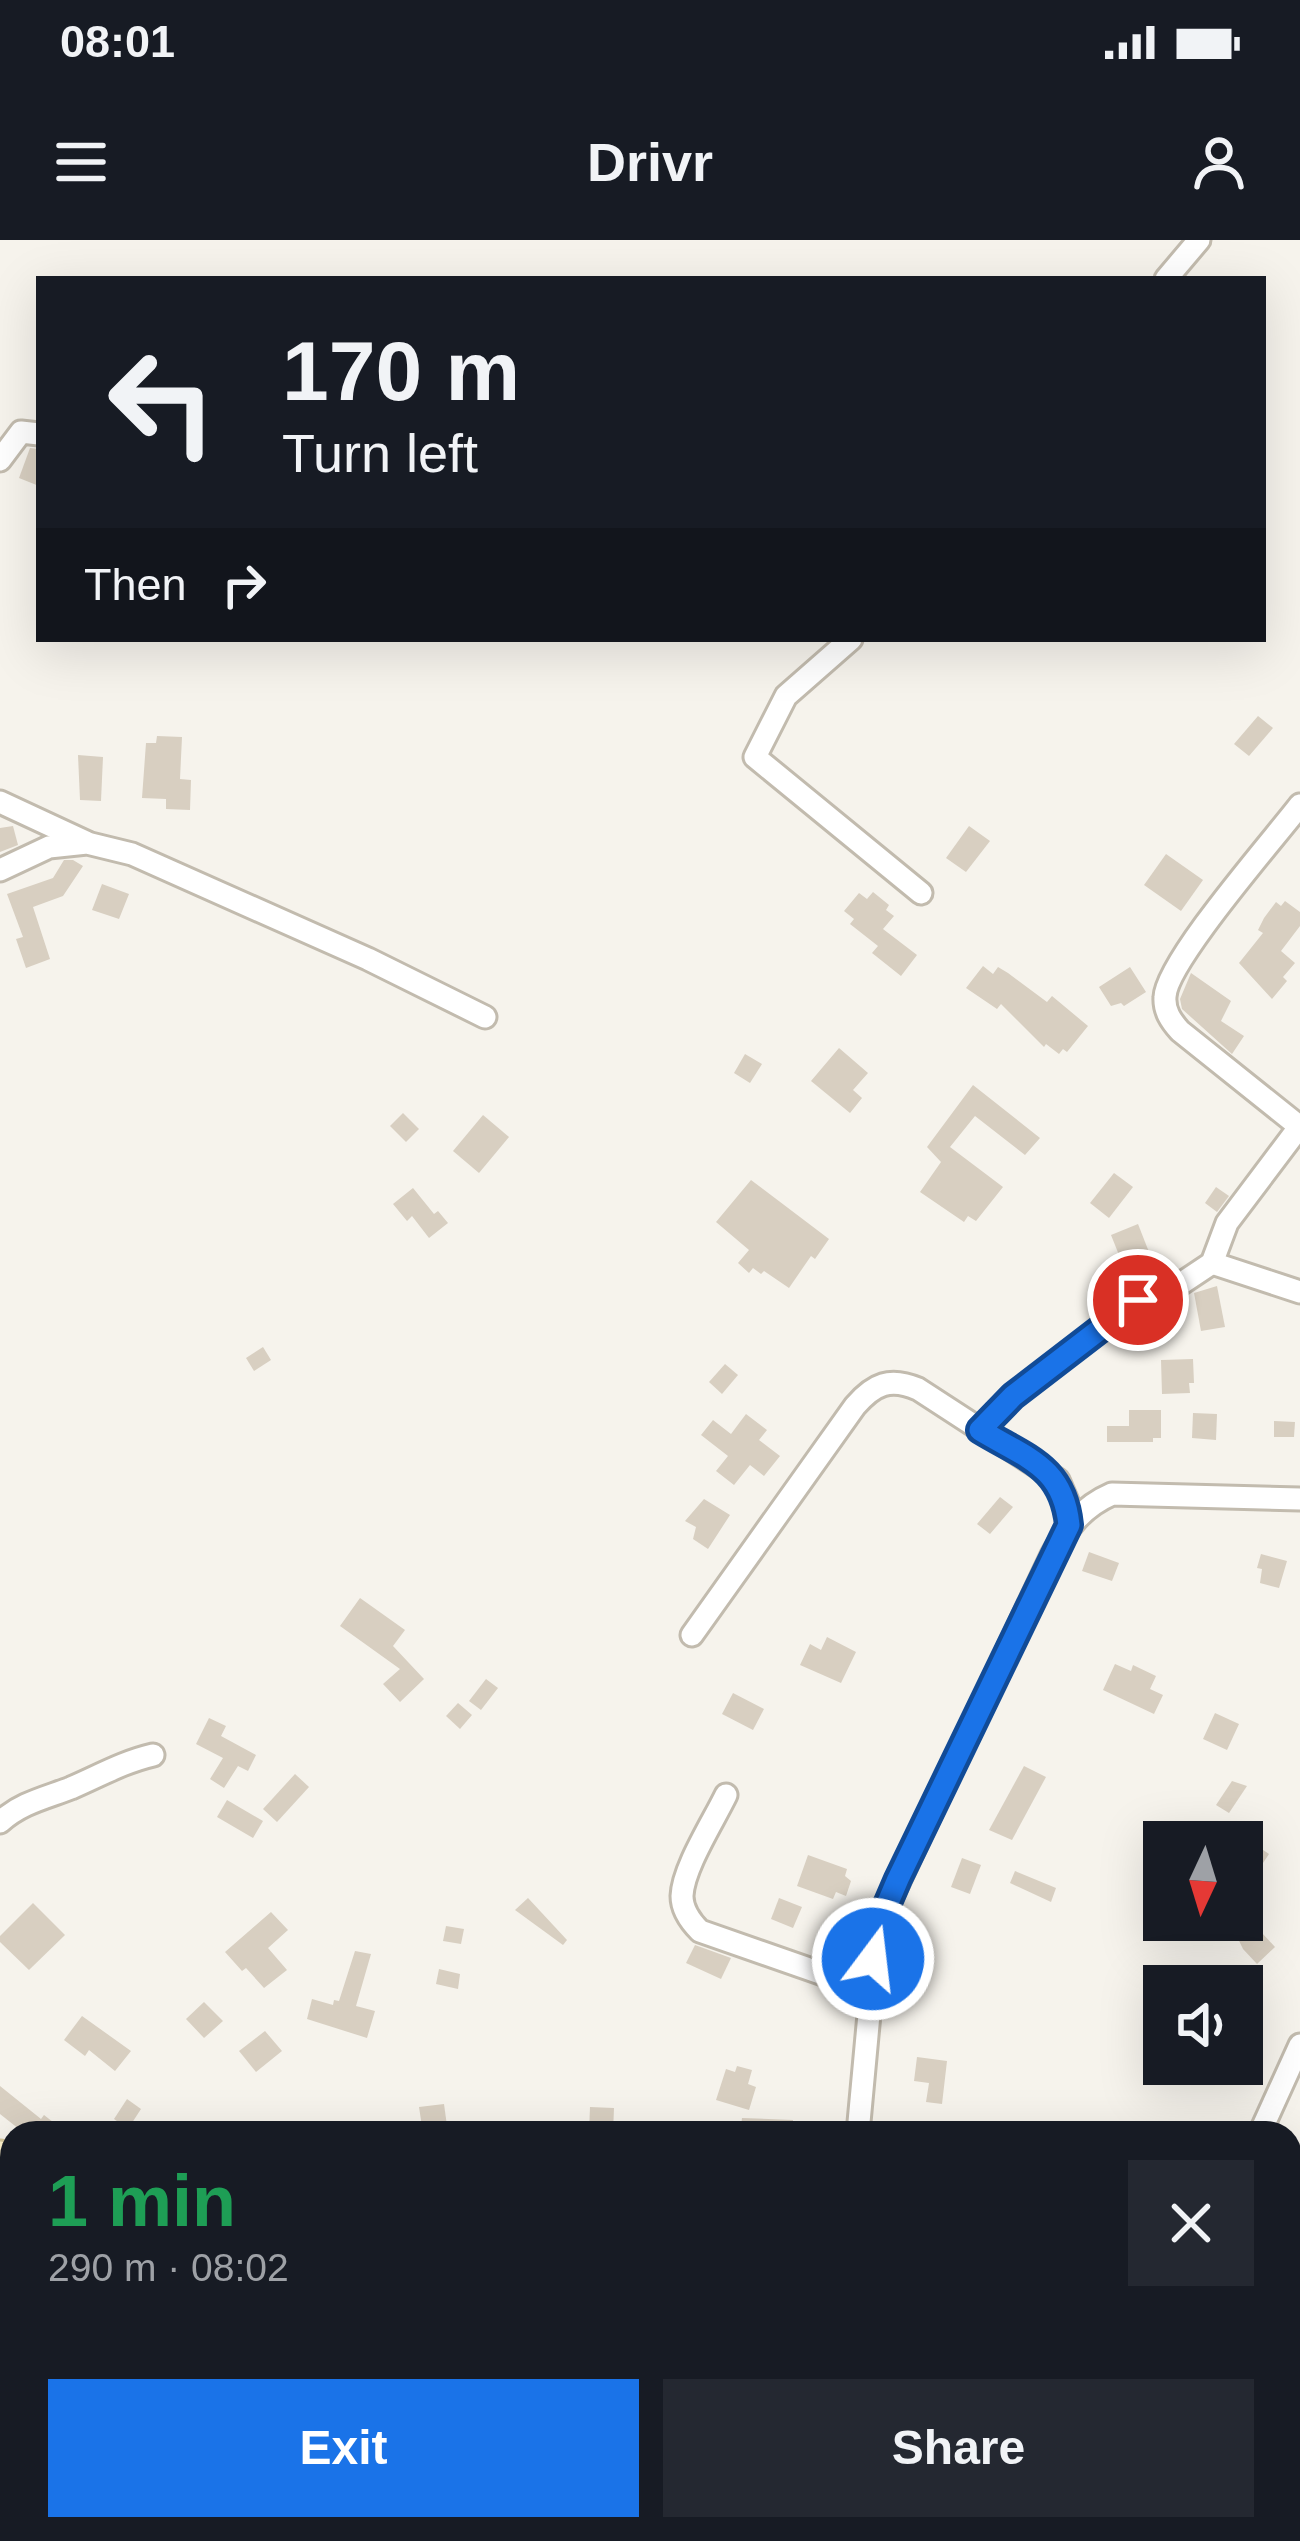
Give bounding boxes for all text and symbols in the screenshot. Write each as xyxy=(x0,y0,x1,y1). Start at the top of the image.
text: 08:01 xyxy=(60,16,175,67)
icon: menu xyxy=(48,129,114,195)
icon: person xyxy=(1186,129,1252,195)
text: Drivr xyxy=(587,132,713,192)
icon: left xyxy=(84,324,240,480)
text: 170 m xyxy=(282,324,520,418)
text: Turn left xyxy=(282,423,478,483)
icon: right xyxy=(211,552,277,618)
text: Then xyxy=(84,559,187,610)
pin xyxy=(1087,1249,1189,1351)
icon: arrive xyxy=(1105,1267,1171,1333)
north arrow xyxy=(1143,1821,1263,1941)
map controls xyxy=(1143,1821,1263,2085)
position arrow xyxy=(810,1896,936,2022)
button: sound xyxy=(1143,1965,1263,2085)
button: close xyxy=(1128,2160,1254,2286)
text: 1 min xyxy=(48,2161,236,2241)
text: 290 m · 08:02 xyxy=(48,2246,289,2289)
button: Exit xyxy=(48,2379,639,2517)
button: Share xyxy=(663,2379,1254,2517)

